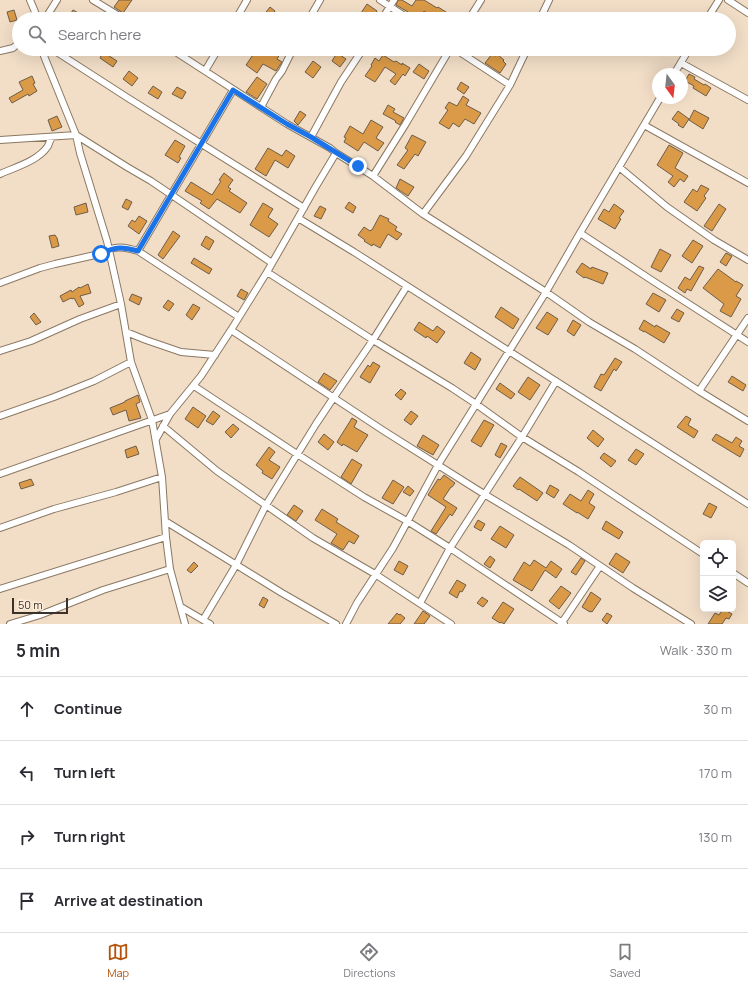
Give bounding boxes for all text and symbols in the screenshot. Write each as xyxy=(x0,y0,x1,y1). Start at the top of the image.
search box xyxy=(12,12,736,56)
icon: search xyxy=(26,23,48,45)
text: Search here xyxy=(58,24,141,45)
north arrow xyxy=(652,68,688,104)
route end xyxy=(349,157,367,175)
route start xyxy=(92,245,110,263)
map controls xyxy=(700,540,736,612)
button: locate xyxy=(700,540,736,576)
button: layers xyxy=(700,576,736,612)
scale bar xyxy=(12,596,68,615)
text: 50 m xyxy=(18,597,43,612)
text: 5 min xyxy=(16,639,60,662)
text: Walk · 330 m xyxy=(660,641,732,659)
icon: ahead xyxy=(16,698,38,720)
text: Continue xyxy=(54,698,122,719)
text: 30 m xyxy=(703,700,732,718)
icon: left xyxy=(16,762,38,784)
text: Turn left xyxy=(54,762,116,783)
text: 170 m xyxy=(699,764,732,782)
icon: right xyxy=(16,826,38,848)
text: Turn right xyxy=(54,826,125,847)
text: 130 m xyxy=(698,828,732,846)
icon: arrive xyxy=(16,890,38,912)
text: Arrive at destination xyxy=(54,890,203,911)
tab: Map xyxy=(107,941,129,980)
tab: Directions xyxy=(343,941,396,980)
tab: Saved xyxy=(610,941,641,980)

